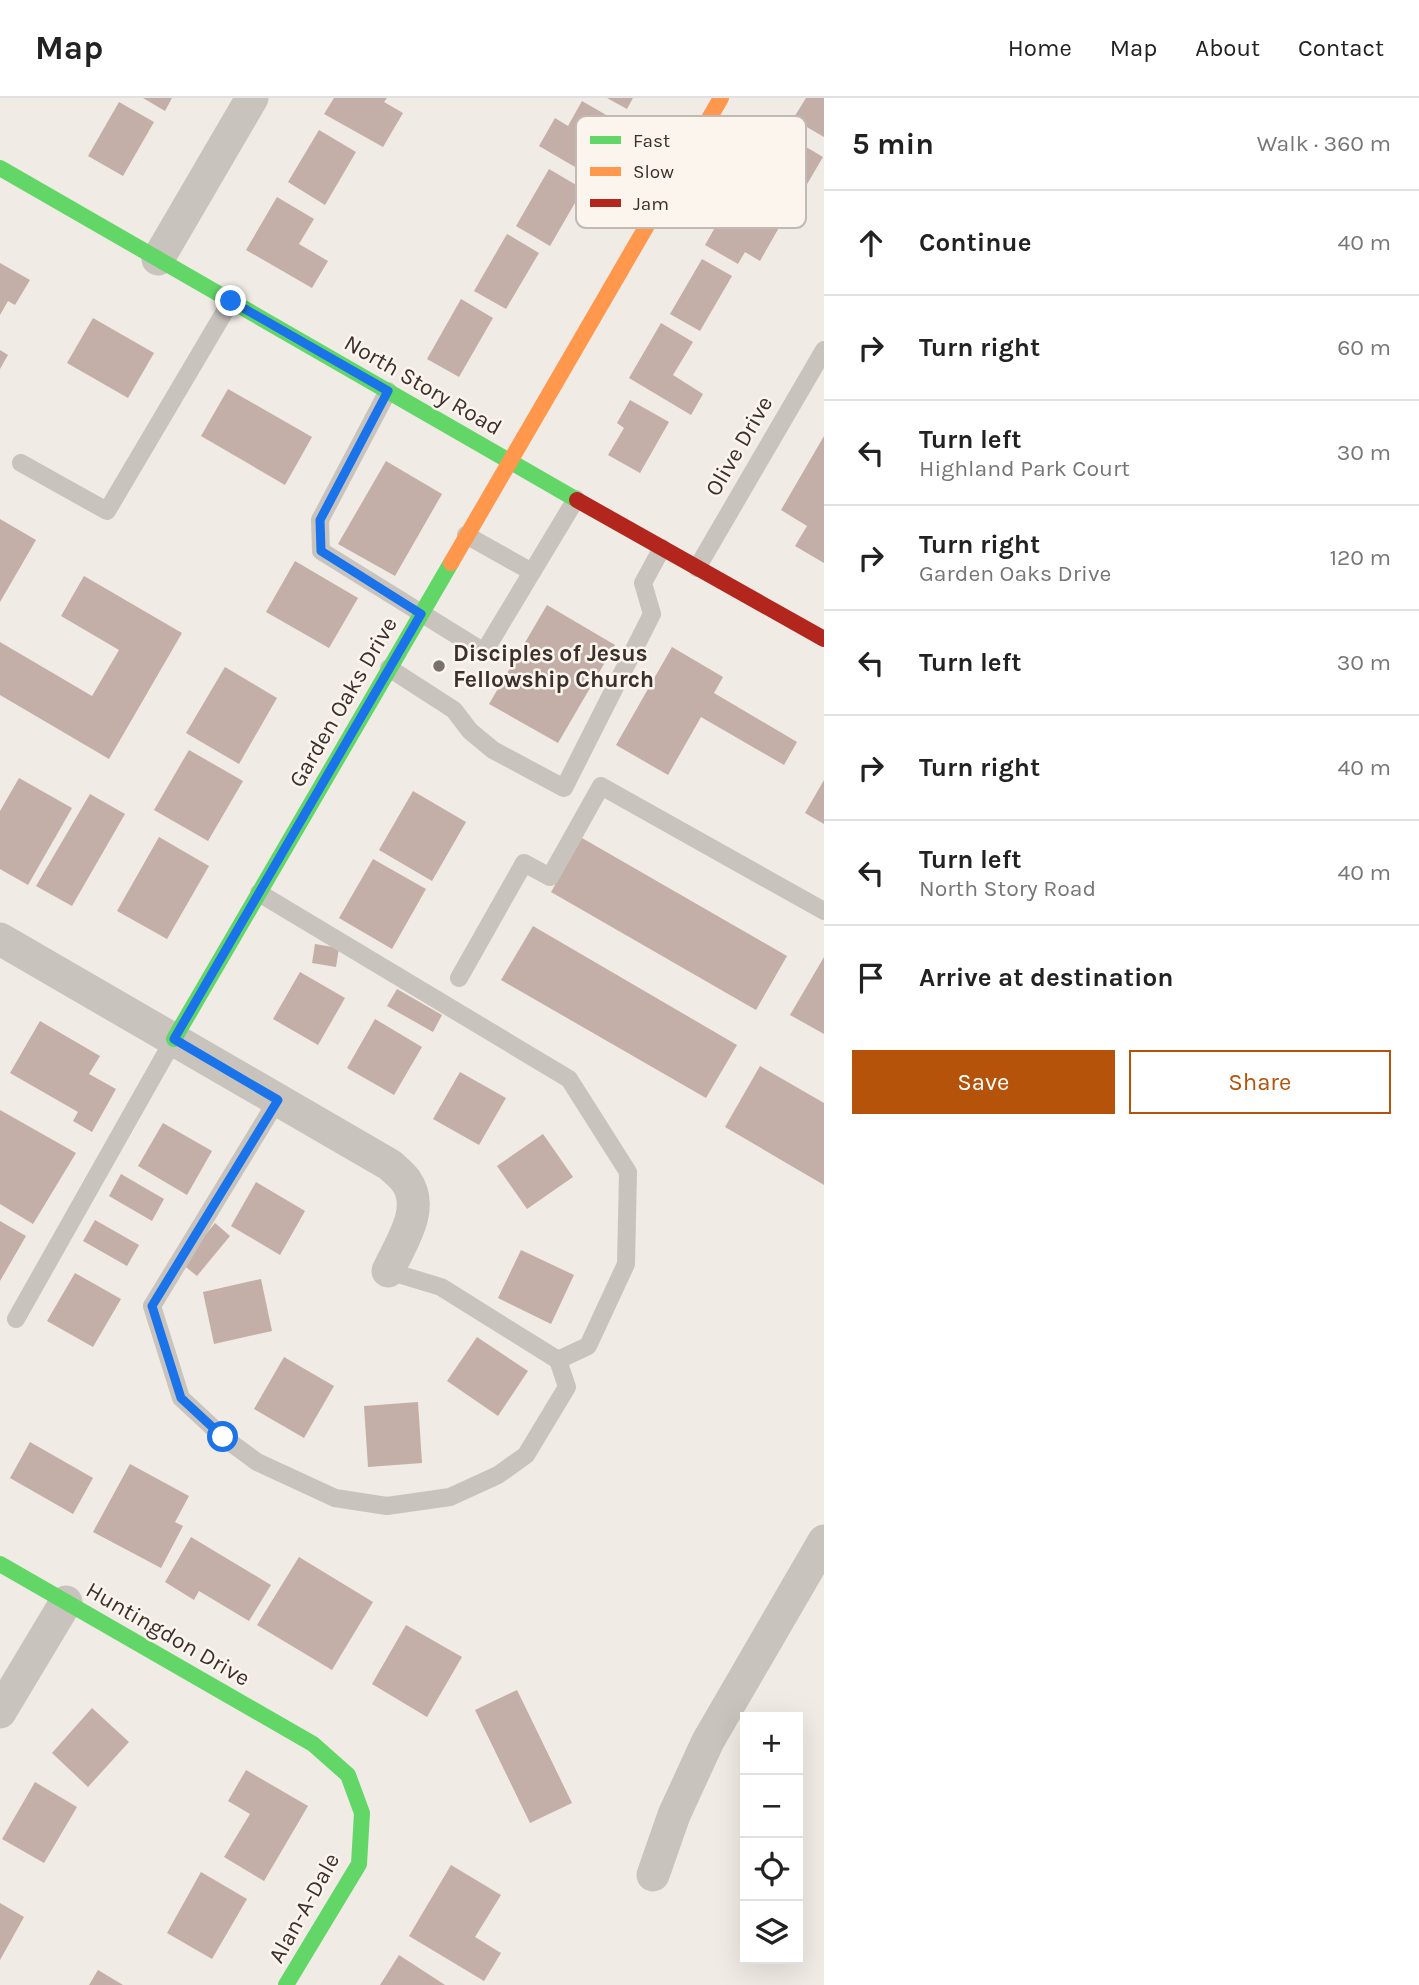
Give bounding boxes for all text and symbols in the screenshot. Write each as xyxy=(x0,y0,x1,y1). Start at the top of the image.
text: Map xyxy=(35,29,103,67)
text: Home xyxy=(1008,34,1072,62)
text: Map xyxy=(1110,34,1157,62)
text: About xyxy=(1195,34,1260,62)
text: Contact xyxy=(1298,34,1384,62)
legend xyxy=(576,116,806,228)
text: 5 min xyxy=(852,126,934,162)
text: Fast xyxy=(633,130,670,152)
text: Walk · 360 m xyxy=(1257,130,1391,157)
text: Slow xyxy=(633,161,674,183)
text: Jam xyxy=(633,193,669,215)
icon: ahead xyxy=(852,224,890,262)
text: Continue xyxy=(919,227,1031,258)
text: 40 m xyxy=(1338,229,1391,256)
route end xyxy=(215,285,246,316)
street label: North Story Road xyxy=(340,329,506,441)
icon: right xyxy=(852,329,890,367)
text: Turn right xyxy=(919,332,1040,363)
text: 60 m xyxy=(1337,334,1391,361)
street label: Olive Drive xyxy=(700,391,778,501)
text: Turn left xyxy=(919,424,1021,455)
icon: left xyxy=(852,434,890,472)
text: 30 m xyxy=(1337,439,1391,466)
text: Highland Park Court xyxy=(919,455,1130,482)
text: Turn right xyxy=(919,529,1040,560)
icon: right xyxy=(852,539,890,577)
text: 120 m xyxy=(1329,544,1391,571)
text: Garden Oaks Drive xyxy=(919,560,1111,587)
street label: Garden Oaks Drive xyxy=(283,612,403,792)
place label: Disciples of Jesus Fellowship Church xyxy=(453,640,654,693)
icon: left xyxy=(852,644,890,682)
text: Turn left xyxy=(919,647,1021,678)
text: 30 m xyxy=(1337,649,1391,676)
marker: Disciples of Jesus Fellowship Church xyxy=(431,658,447,674)
icon: right xyxy=(852,749,890,787)
text: Turn right xyxy=(919,752,1040,783)
text: 40 m xyxy=(1338,754,1391,781)
text: Turn left xyxy=(919,844,1021,875)
icon: left xyxy=(852,854,890,892)
text: 40 m xyxy=(1338,859,1391,886)
text: North Story Road xyxy=(919,875,1096,902)
icon: arrive xyxy=(852,959,890,997)
text: Arrive at destination xyxy=(919,962,1173,993)
button: Save xyxy=(852,1050,1115,1114)
button: Share xyxy=(1129,1050,1391,1114)
route start xyxy=(207,1421,238,1452)
street label: Huntingdon Drive xyxy=(81,1576,255,1692)
map controls xyxy=(740,1712,803,1964)
button: + xyxy=(740,1712,803,1775)
button: − xyxy=(740,1775,803,1838)
button: locate xyxy=(740,1838,803,1901)
street label: Alan-A-Dale xyxy=(263,1848,345,1968)
button: layers xyxy=(740,1901,803,1964)

